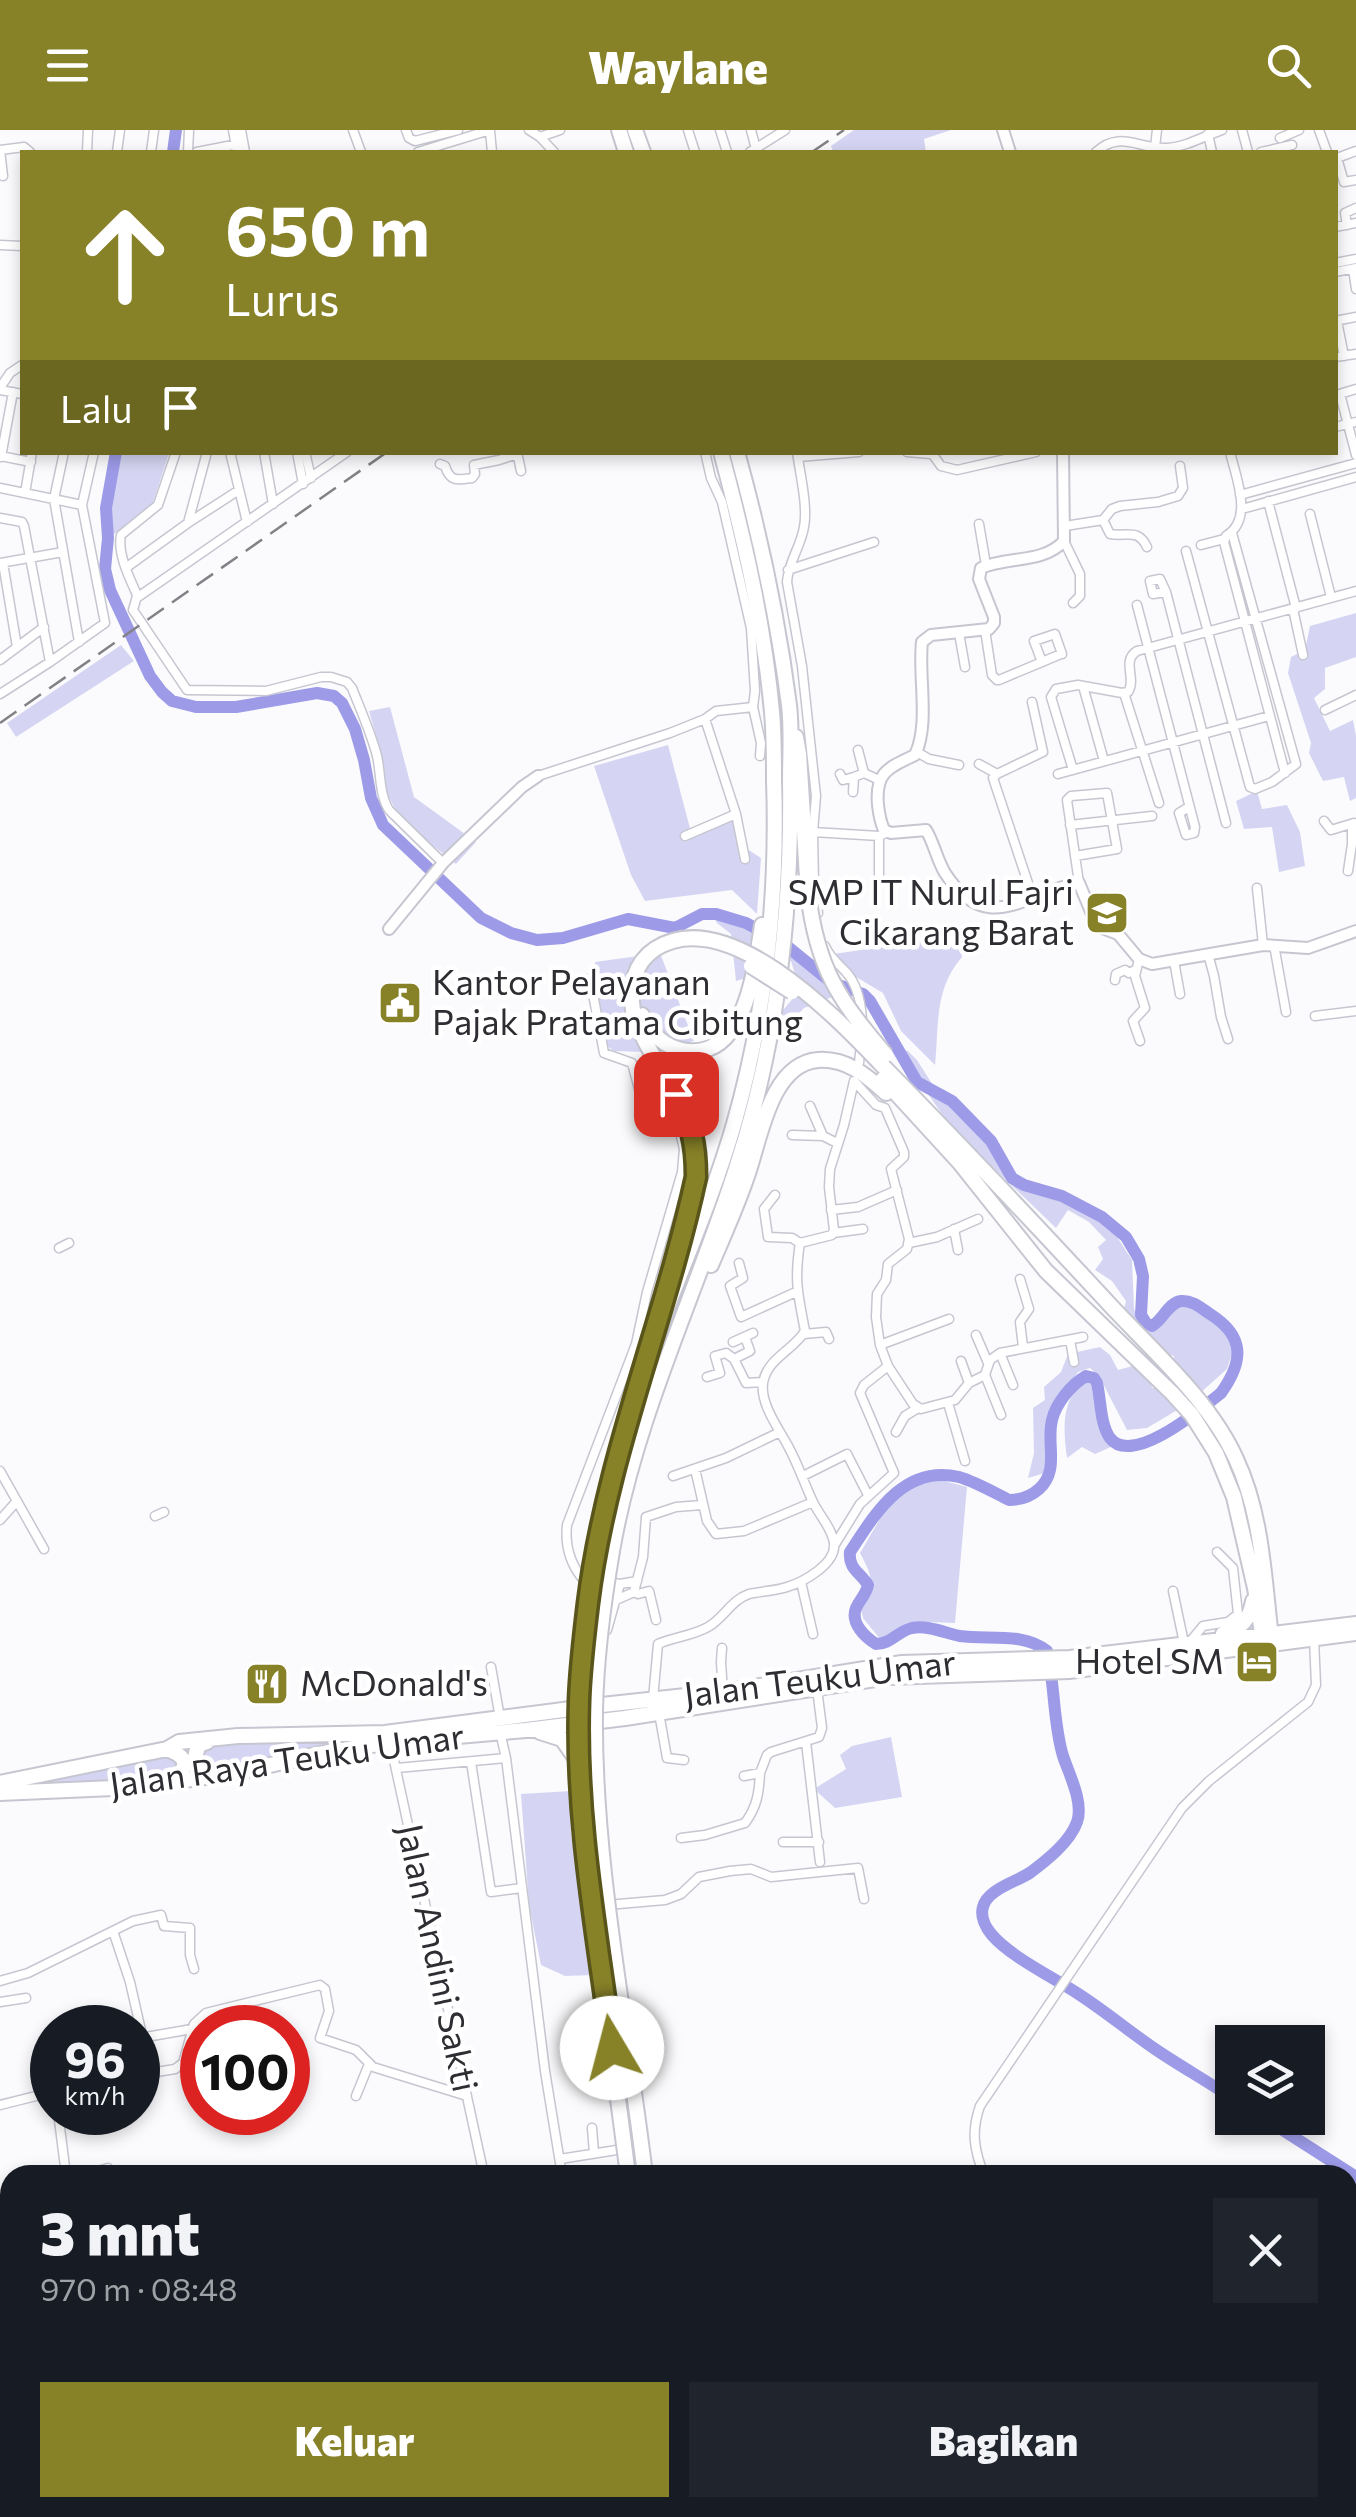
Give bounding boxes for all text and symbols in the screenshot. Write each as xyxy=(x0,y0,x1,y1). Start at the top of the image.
icon: menu xyxy=(40,38,95,93)
text: Waylane xyxy=(588,38,768,93)
icon: search xyxy=(1261,38,1316,93)
text: 650 m xyxy=(225,185,430,270)
icon: ahead xyxy=(60,190,190,320)
text: Lurus xyxy=(225,270,339,325)
icon: arrive xyxy=(153,380,208,435)
text: Lalu xyxy=(60,384,133,431)
place label: SMP IT Nurul Fajri Cikarang Barat xyxy=(788,869,1074,952)
school or university icon: SMP IT Nurul Fajri Cikarang Barat xyxy=(1084,890,1130,936)
place label: Kantor Pelayanan Pajak Pratama Cibitung xyxy=(432,959,803,1042)
public building icon: Kantor Pelayanan Pajak Pratama Cibitung xyxy=(377,980,423,1026)
pin xyxy=(634,1052,719,1137)
icon: arrive xyxy=(649,1067,704,1122)
street label: Jalan Teuku Umar xyxy=(681,1638,958,1715)
place label: Hotel SM xyxy=(1075,1638,1224,1681)
hotel icon: Hotel SM xyxy=(1234,1639,1280,1685)
place label: McDonald's xyxy=(300,1660,488,1703)
restaurant icon: McDonald's xyxy=(244,1661,290,1707)
street label: Jalan Raya Teuku Umar xyxy=(106,1712,467,1805)
street label: Jalan Andini Sakti xyxy=(390,1820,489,2095)
position arrow xyxy=(560,1996,664,2100)
speed limit sign: 100 xyxy=(180,2005,310,2135)
map controls xyxy=(1215,2025,1325,2135)
button: layers xyxy=(1215,2025,1325,2135)
text: 96 xyxy=(64,2027,126,2088)
text: km/h xyxy=(65,2080,125,2110)
text: 3 mnt xyxy=(40,2194,200,2267)
button: close xyxy=(1213,2198,1318,2303)
text: 970 m · 08:48 xyxy=(40,2268,237,2308)
button: Keluar xyxy=(40,2382,669,2497)
button: Bagikan xyxy=(689,2382,1318,2497)

